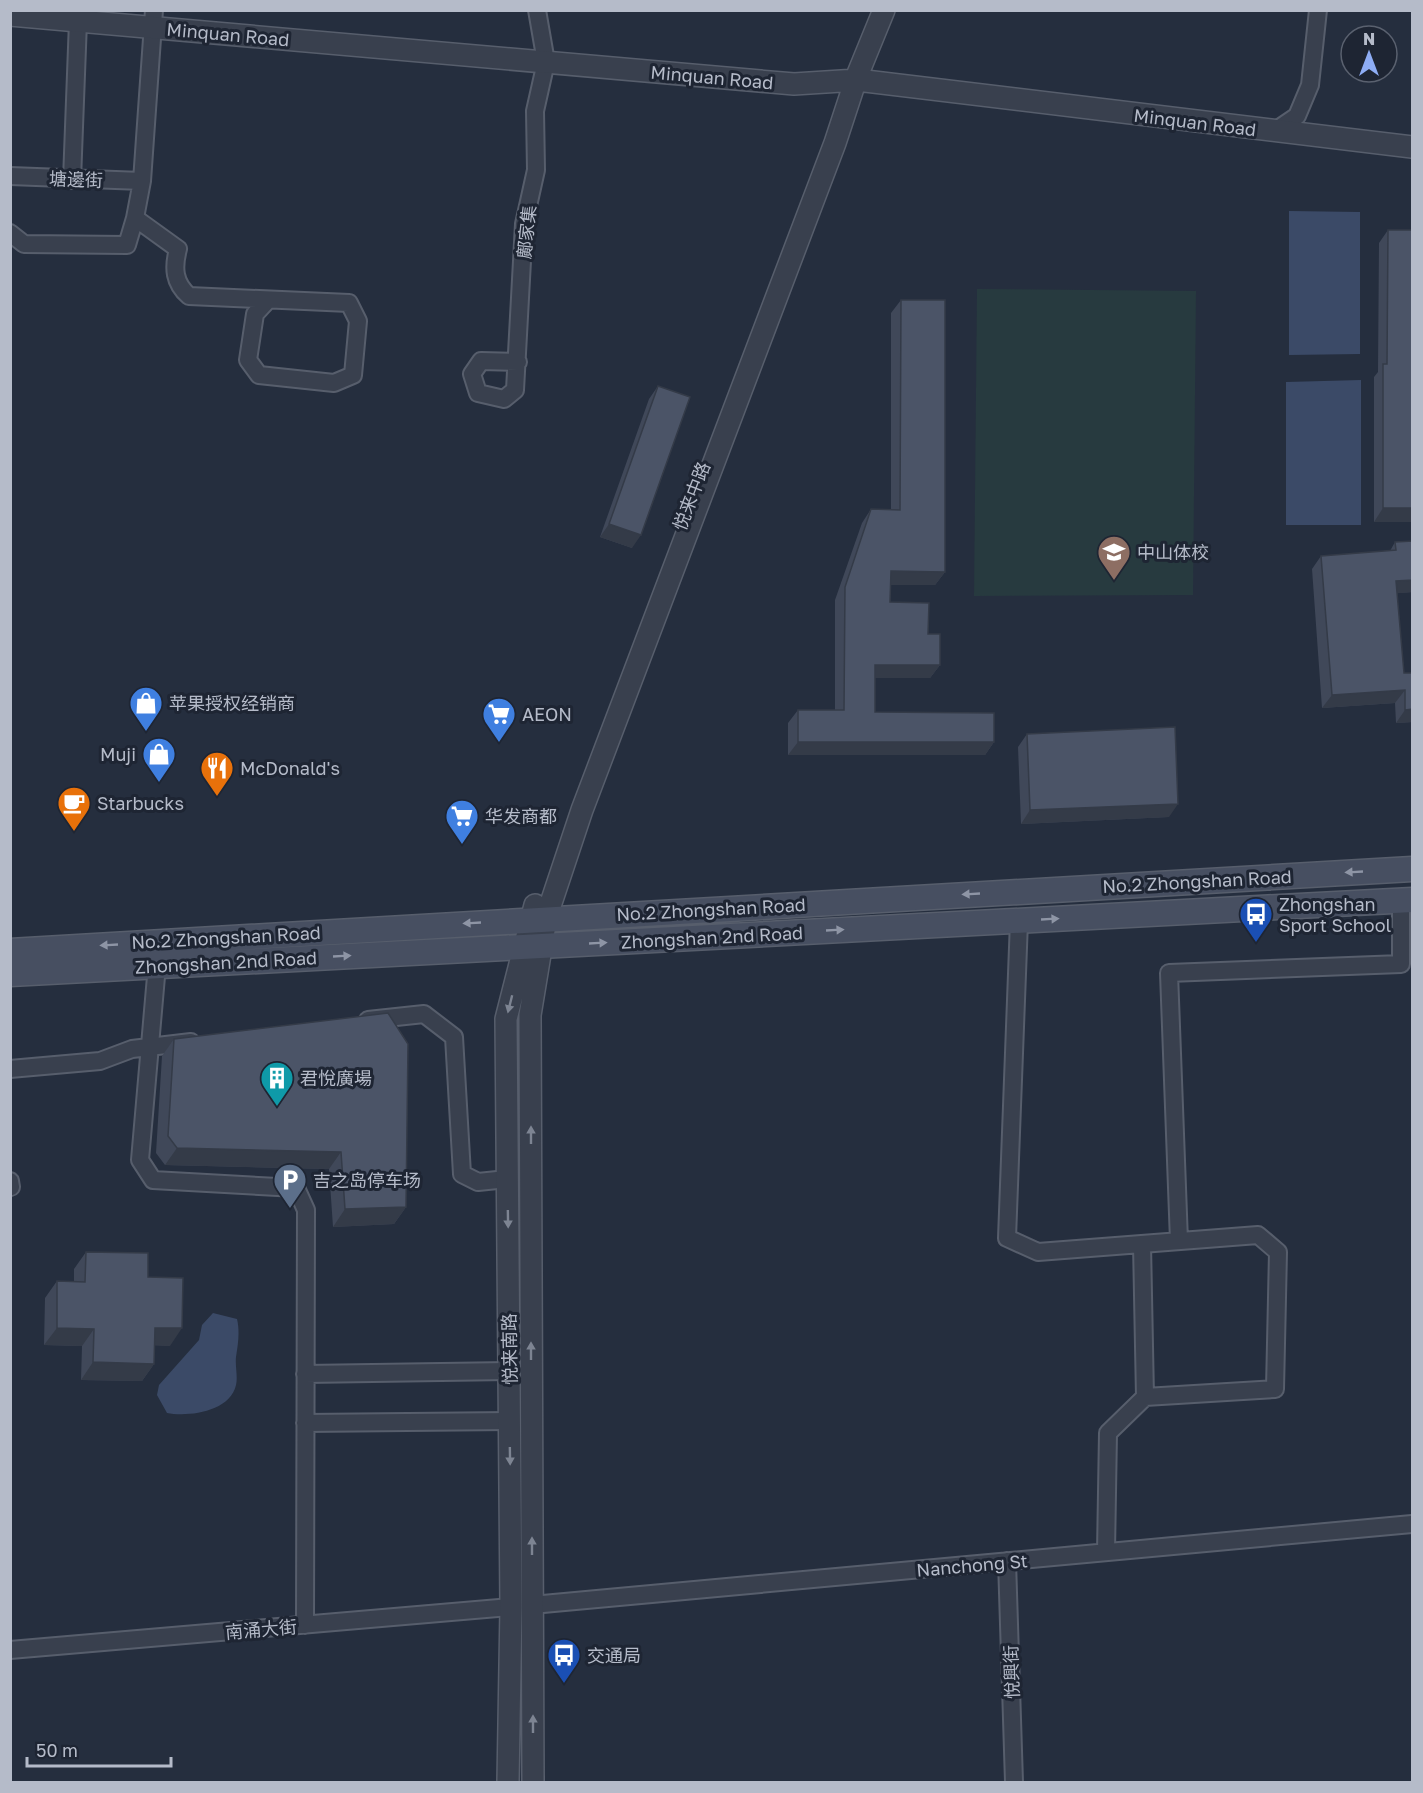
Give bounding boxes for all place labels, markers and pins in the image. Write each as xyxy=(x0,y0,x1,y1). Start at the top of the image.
school or university icon: 中山体校 xyxy=(1096,534,1132,581)
place label: 中山体校 xyxy=(1137,541,1209,563)
shop icon: 苹果授权经销商 xyxy=(128,685,164,732)
place label: 苹果授权经销商 xyxy=(169,692,295,714)
supermarket icon: AEON xyxy=(481,696,517,743)
place label: AEON xyxy=(522,703,572,725)
shop icon: Muji xyxy=(141,736,177,783)
place label: Muji xyxy=(100,743,136,765)
restaurant icon: McDonald's xyxy=(199,750,235,797)
place label: McDonald's xyxy=(240,757,340,779)
cafe icon: Starbucks xyxy=(56,785,92,832)
place label: Starbucks xyxy=(97,792,184,814)
supermarket icon: 华发商都 xyxy=(444,798,480,845)
place label: 华发商都 xyxy=(485,805,557,827)
place label: Zhongshan Sport School xyxy=(1279,893,1391,936)
bus stop icon: Zhongshan Sport School xyxy=(1238,896,1274,943)
building icon: 君悅廣場 xyxy=(259,1060,295,1107)
place label: 君悅廣場 xyxy=(300,1067,372,1089)
parking icon: 吉之岛停车场 xyxy=(272,1162,308,1209)
place label: 吉之岛停车场 xyxy=(313,1169,421,1191)
bus stop icon: 交通局 xyxy=(546,1637,582,1684)
place label: 交通局 xyxy=(587,1644,641,1666)

